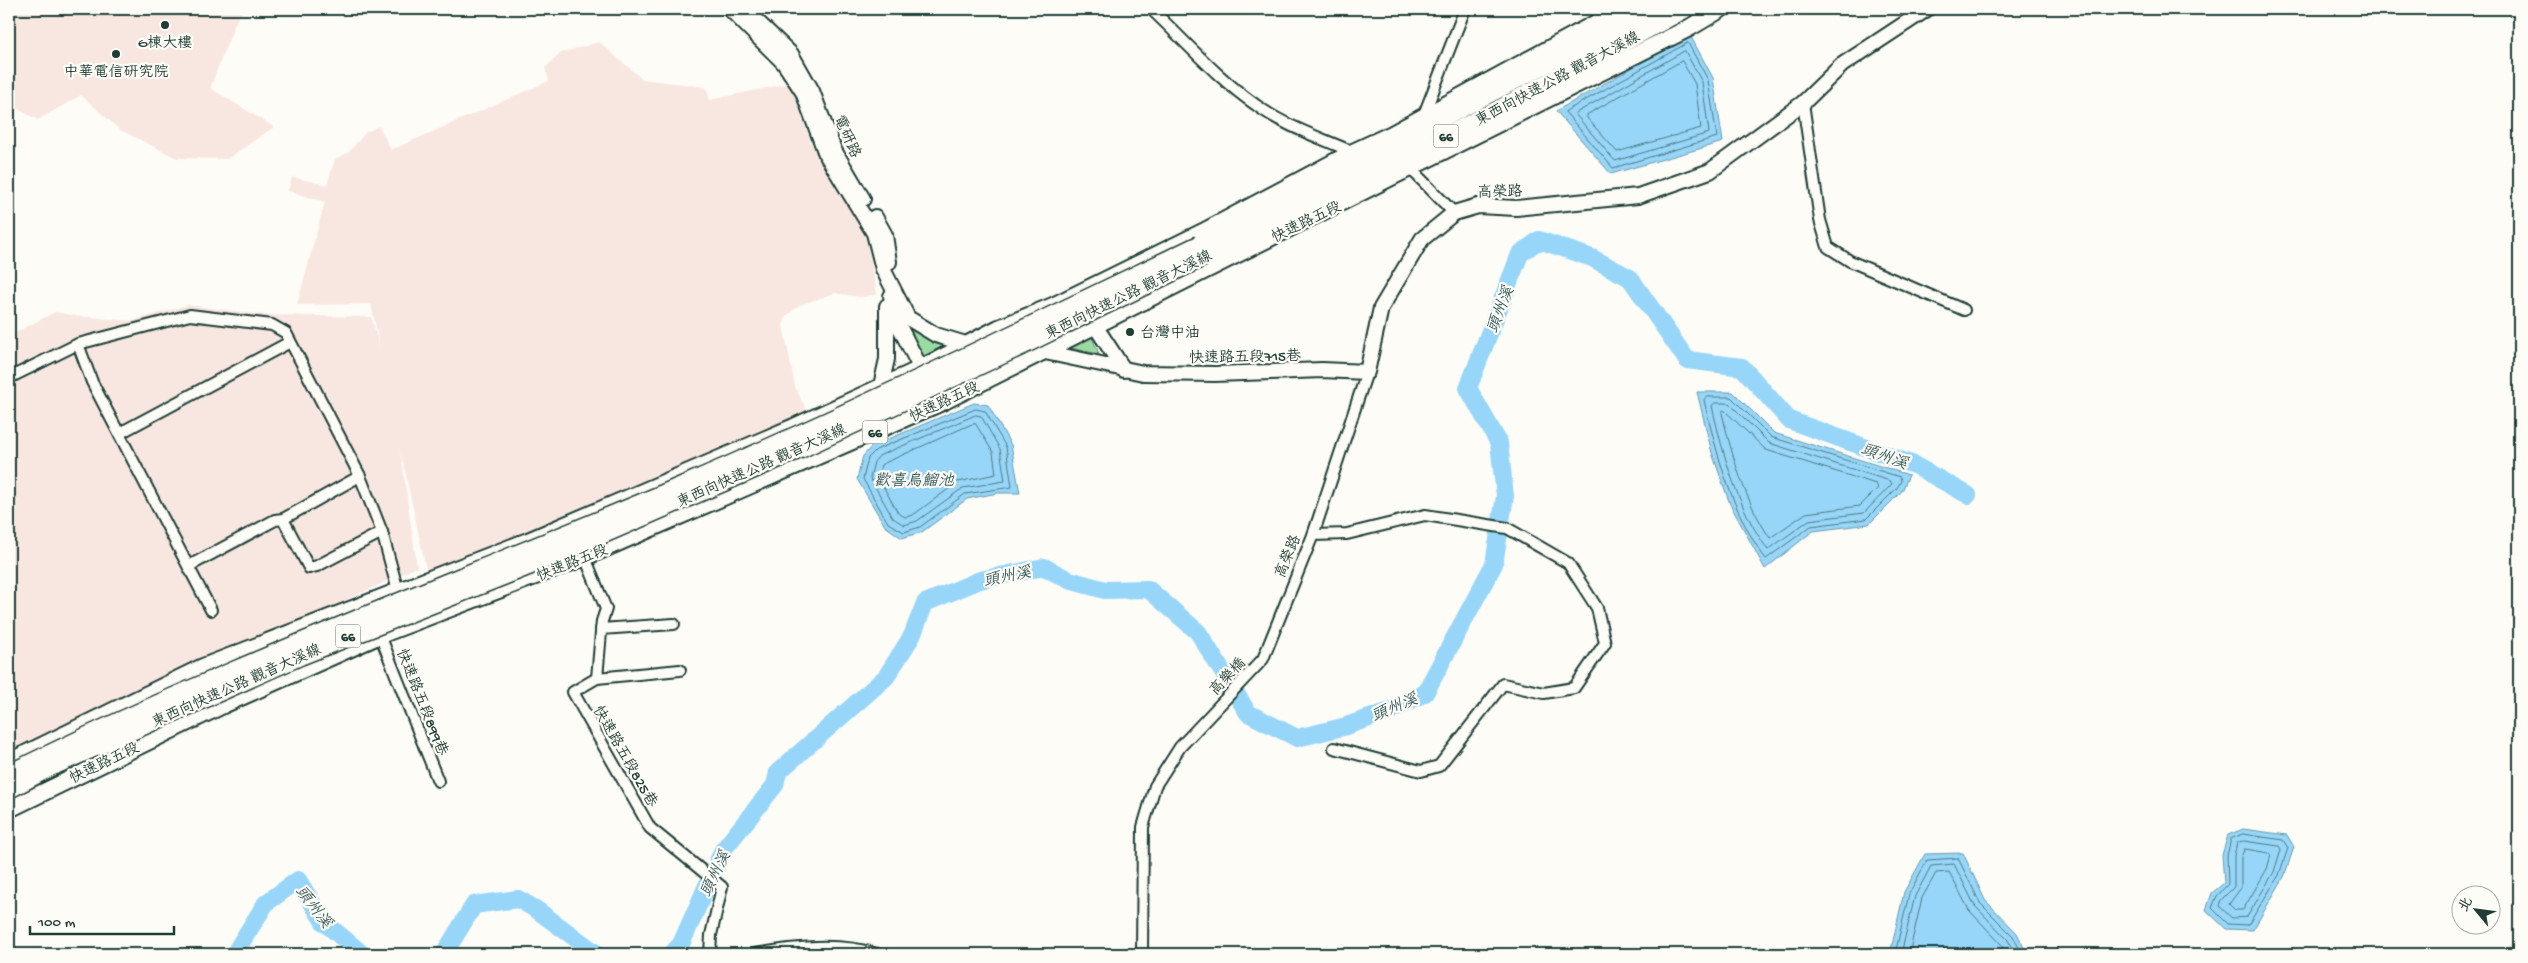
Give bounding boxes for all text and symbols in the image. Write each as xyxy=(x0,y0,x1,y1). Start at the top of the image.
marker: G棟大樓 xyxy=(159,19,171,31)
street label: 東西向快速公路 觀音大溪線 xyxy=(1472,28,1643,131)
place label: G棟大樓 xyxy=(138,35,192,53)
marker: 中華電信研究院 xyxy=(110,48,122,60)
place label: 中華電信研究院 xyxy=(63,63,169,82)
street label: 電研路 xyxy=(829,113,864,161)
road number: 66 xyxy=(1434,124,1458,148)
street label: 高榮路 xyxy=(1477,184,1523,202)
street label: 快速路五段 xyxy=(1269,197,1345,247)
street label: 東西向快速公路 觀音大溪線 xyxy=(1042,247,1215,344)
water label: 頭州溪 xyxy=(1484,283,1520,336)
place label: 台灣中油 xyxy=(1140,324,1200,343)
marker: 台灣中油 xyxy=(1124,326,1136,338)
street label: 快速路五段715巷 xyxy=(1189,347,1301,368)
street label: 快速路五段 xyxy=(907,378,983,427)
street label: 東西向快速公路 觀音大溪線 xyxy=(674,420,849,512)
road number: 66 xyxy=(862,421,888,444)
water label: 頭州溪 xyxy=(1858,440,1911,476)
water label: 歡喜烏鰡池 xyxy=(874,471,955,492)
street label: 高榮路 xyxy=(1272,533,1306,581)
street label: 快速路五段 xyxy=(534,541,611,586)
water label: 頭州溪 xyxy=(982,563,1034,593)
road number: 66 xyxy=(336,624,360,648)
street label: 東西向快速公路 觀音大溪線 xyxy=(149,640,324,732)
street label: 快速路五段899巷 xyxy=(392,647,452,759)
street label: 高樂橋 xyxy=(1206,654,1250,700)
water label: 頭州溪 xyxy=(1369,690,1422,727)
street label: 快速路五段825巷 xyxy=(588,703,661,811)
street label: 快速路五段 xyxy=(67,738,143,788)
water label: 頭州溪 xyxy=(697,847,737,900)
water label: 頭州溪 xyxy=(290,883,336,934)
north arrow xyxy=(2450,886,2500,936)
text: 北 xyxy=(2456,895,2478,915)
scale bar xyxy=(30,903,174,935)
text: 100 m xyxy=(37,914,76,932)

